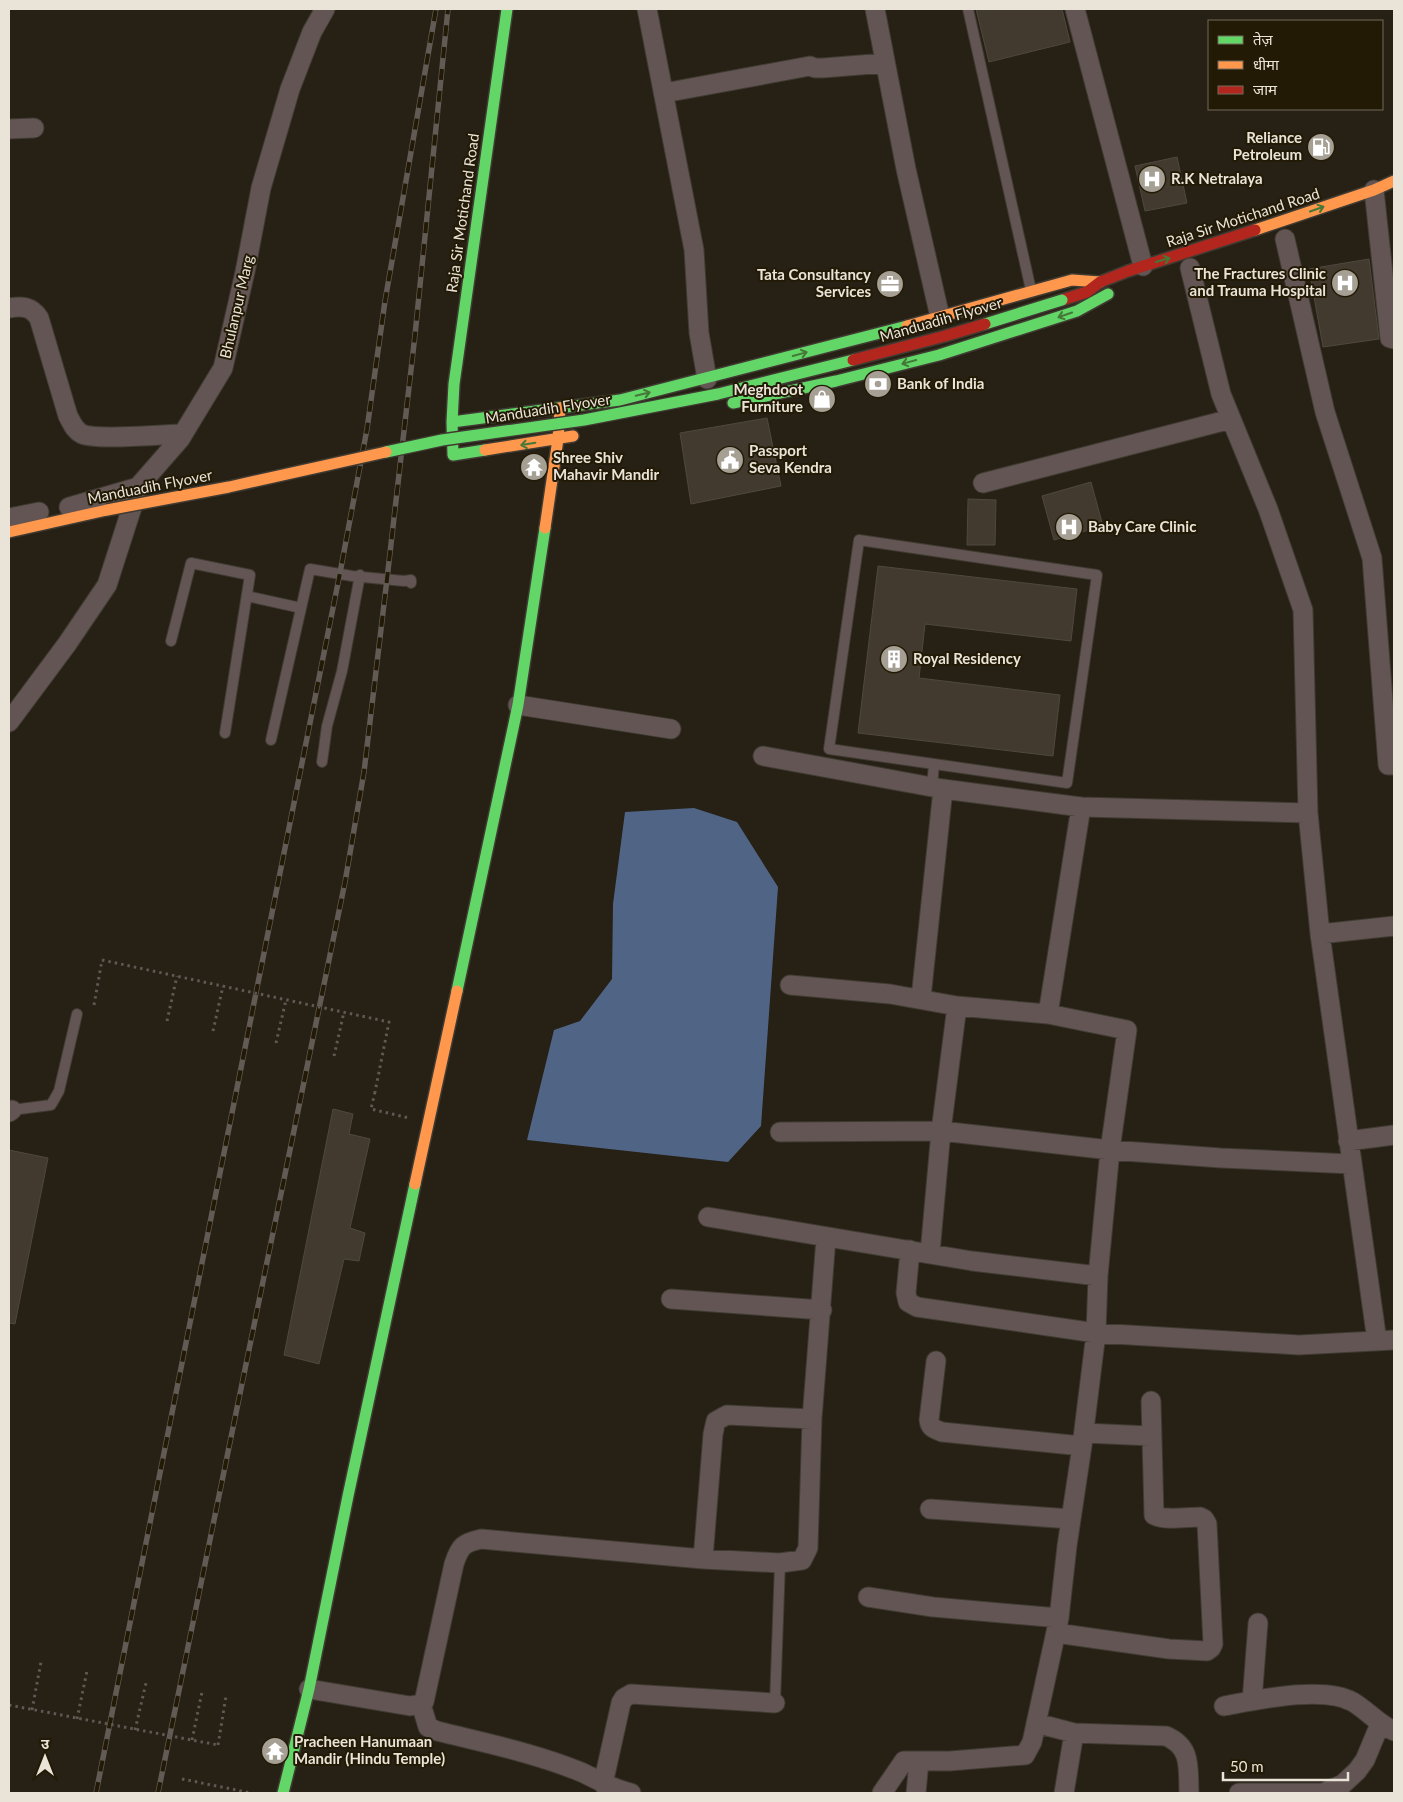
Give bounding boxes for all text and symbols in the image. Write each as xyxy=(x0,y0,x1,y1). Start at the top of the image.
legend xyxy=(1208,20,1383,110)
text: तेज़ xyxy=(1253,30,1274,48)
text: धीमा xyxy=(1253,55,1280,73)
text: जाम xyxy=(1253,80,1278,98)
place label: Reliance Petroleum xyxy=(1233,128,1302,163)
street label: Raja Sir Motichand Road xyxy=(442,132,482,294)
fuel station icon: Reliance Petroleum xyxy=(1306,132,1336,162)
hospital icon: R.K Netralaya xyxy=(1137,164,1167,194)
place label: R.K Netralaya xyxy=(1171,169,1263,187)
street label: Raja Sir Motichand Road xyxy=(1164,184,1322,250)
one-way arrow xyxy=(1309,204,1325,213)
street label: Bhulanpur Marg xyxy=(215,253,257,360)
one-way arrow xyxy=(1155,255,1171,264)
place label: The Fractures Clinic and Trauma Hospital xyxy=(1190,264,1326,299)
place label: Tata Consultancy Services xyxy=(757,265,871,300)
hospital icon: The Fractures Clinic and Trauma Hospital xyxy=(1330,268,1360,298)
office icon: Tata Consultancy Services xyxy=(875,269,905,299)
street label: Manduadih Flyover xyxy=(877,293,1005,345)
one-way arrow xyxy=(1057,311,1073,320)
one-way arrow xyxy=(792,349,808,359)
one-way arrow xyxy=(901,358,917,368)
bank icon: Bank of India xyxy=(863,369,893,399)
place label: Bank of India xyxy=(897,374,984,392)
place label: Meghdoot Furniture xyxy=(733,380,803,415)
shop icon: Meghdoot Furniture xyxy=(807,384,837,414)
street label: Manduadih Flyover xyxy=(484,389,612,427)
one-way arrow xyxy=(634,389,650,398)
one-way arrow xyxy=(520,439,536,449)
place label: Passport Seva Kendra xyxy=(749,441,832,476)
public building icon: Passport Seva Kendra xyxy=(715,445,745,475)
place label: Shree Shiv Mahavir Mandir xyxy=(553,448,660,483)
temple icon: Shree Shiv Mahavir Mandir xyxy=(519,452,549,482)
street label: Manduadih Flyover xyxy=(86,465,214,507)
hospital icon: Baby Care Clinic xyxy=(1054,512,1084,542)
place label: Baby Care Clinic xyxy=(1088,517,1196,535)
building icon: Royal Residency xyxy=(879,644,909,674)
place label: Royal Residency xyxy=(913,649,1021,667)
north arrow xyxy=(20,1732,70,1782)
place label: Pracheen Hanumaan Mandir (Hindu Temple) xyxy=(294,1732,445,1767)
text: उ xyxy=(41,1735,50,1752)
temple icon: Pracheen Hanumaan Mandir (Hindu Temple) xyxy=(260,1736,290,1766)
scale bar xyxy=(1223,1750,1348,1782)
text: 50 m xyxy=(1230,1757,1264,1775)

